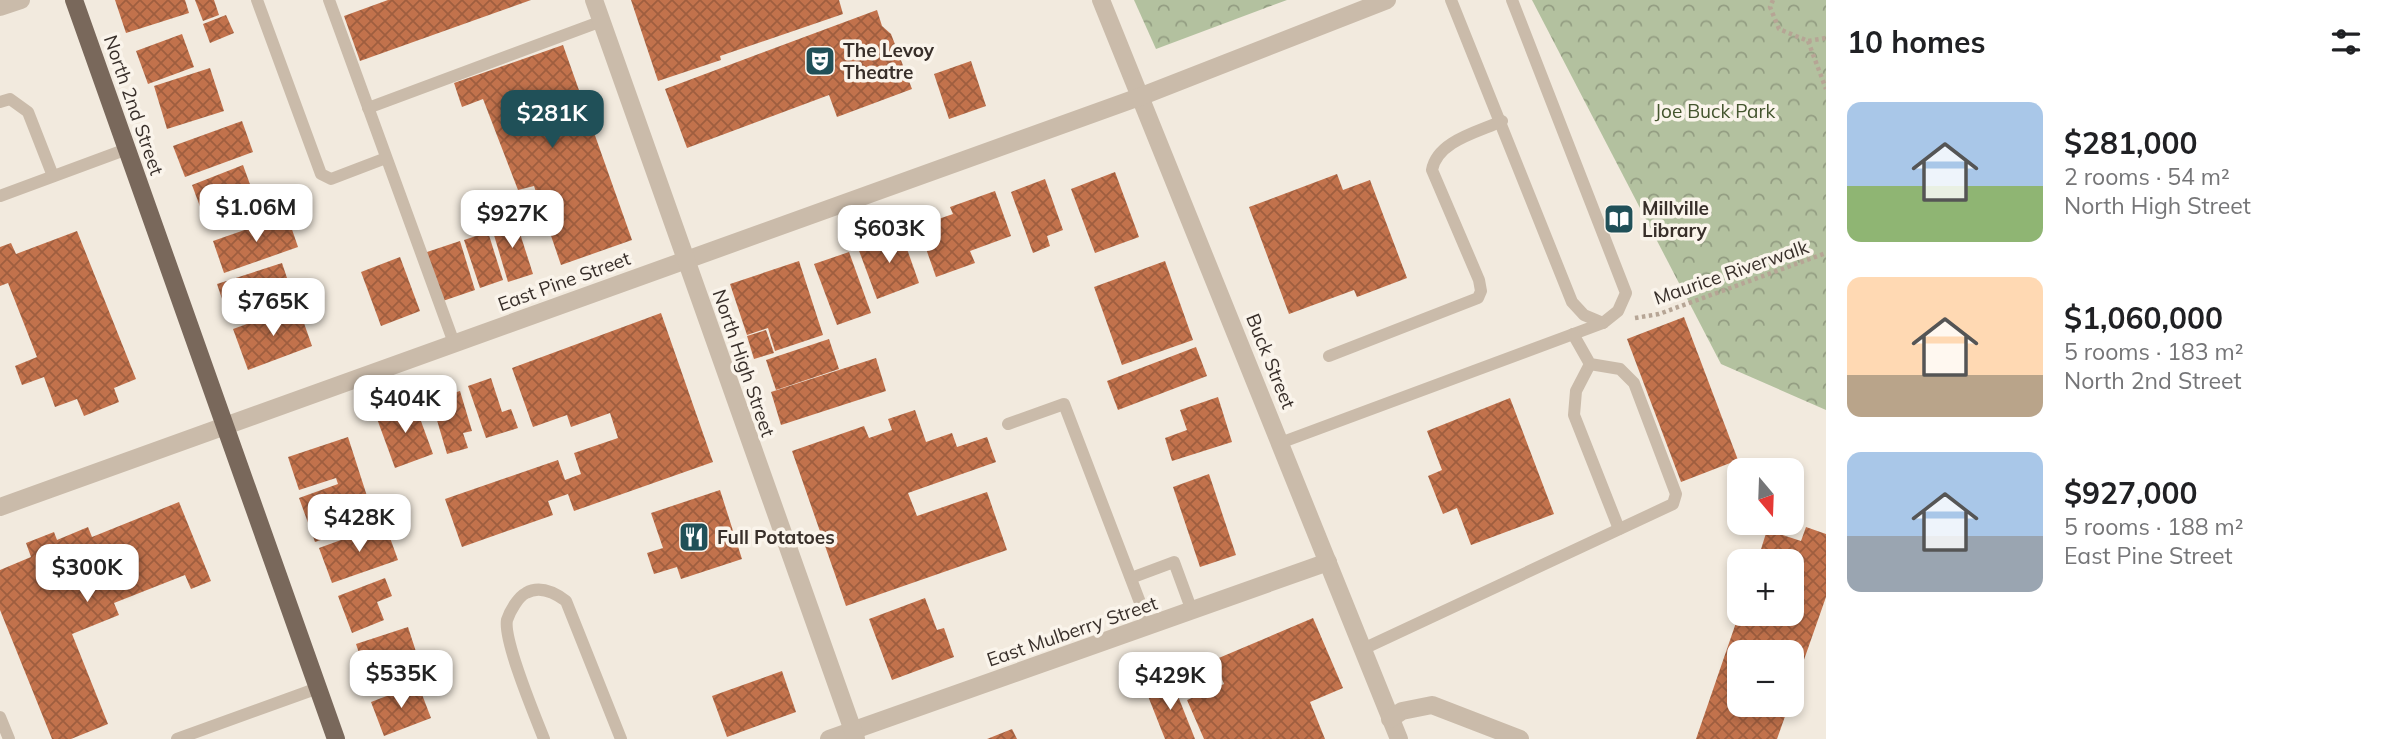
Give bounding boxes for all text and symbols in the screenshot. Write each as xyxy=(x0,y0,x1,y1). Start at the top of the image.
text: 10 homes xyxy=(1847,23,1986,61)
icon: filters xyxy=(2327,23,2365,61)
street label: North 2nd Street xyxy=(99,32,169,179)
place label: The Levoy Theatre xyxy=(843,38,935,84)
theatre icon: The Levoy Theatre xyxy=(803,44,837,78)
pin: $281K xyxy=(503,90,601,150)
text: $281K xyxy=(517,98,587,127)
park label: Joe Buck Park xyxy=(1655,99,1775,123)
text: $281,000 xyxy=(2064,124,2197,162)
icon: home xyxy=(1903,130,1987,214)
text: 2 rooms · 54 m² xyxy=(2064,162,2230,191)
pin: $1.06M xyxy=(199,184,313,244)
pin: $927K xyxy=(463,190,561,250)
text: North High Street xyxy=(2064,191,2251,220)
text: $1.06M xyxy=(216,192,296,221)
place label: Millville Library xyxy=(1642,196,1709,242)
text: $927K xyxy=(477,198,547,227)
library icon: Millville Library xyxy=(1602,202,1636,236)
pin: $603K xyxy=(840,205,938,265)
text: $603K xyxy=(854,213,924,242)
street label: Maurice Riverwalk xyxy=(1650,234,1812,310)
street label: East Pine Street xyxy=(494,246,634,316)
pin: $765K xyxy=(224,278,322,338)
text: $765K xyxy=(238,286,308,315)
street label: North High Street xyxy=(708,286,781,440)
text: $1,060,000 xyxy=(2064,299,2223,337)
icon: home xyxy=(1903,305,1987,389)
street label: Buck Street xyxy=(1241,310,1301,412)
text: 5 rooms · 183 m² xyxy=(2064,337,2244,366)
text: North 2nd Street xyxy=(2064,366,2242,395)
pin: $404K xyxy=(356,376,454,435)
text: $404K xyxy=(370,383,440,412)
north arrow xyxy=(1727,458,1804,536)
map controls xyxy=(1727,458,1804,717)
text: $927,000 xyxy=(2064,474,2197,512)
icon: home xyxy=(1903,480,1987,564)
pin: $428K xyxy=(310,494,408,554)
text: $428K xyxy=(324,502,394,531)
text: 5 rooms · 188 m² xyxy=(2064,512,2244,541)
restaurant icon: Full Potatoes xyxy=(677,520,711,554)
place label: Full Potatoes xyxy=(717,525,835,549)
text: East Pine Street xyxy=(2064,541,2233,570)
pin: $300K xyxy=(38,544,136,604)
button: + xyxy=(1727,549,1804,626)
text: $300K xyxy=(52,552,122,581)
street label: East Mulberry Street xyxy=(984,590,1161,671)
button: − xyxy=(1727,640,1804,717)
pin: $535K xyxy=(352,650,450,710)
pin: $429K xyxy=(1121,652,1219,712)
text: $535K xyxy=(366,658,436,687)
text: $429K xyxy=(1135,660,1205,689)

